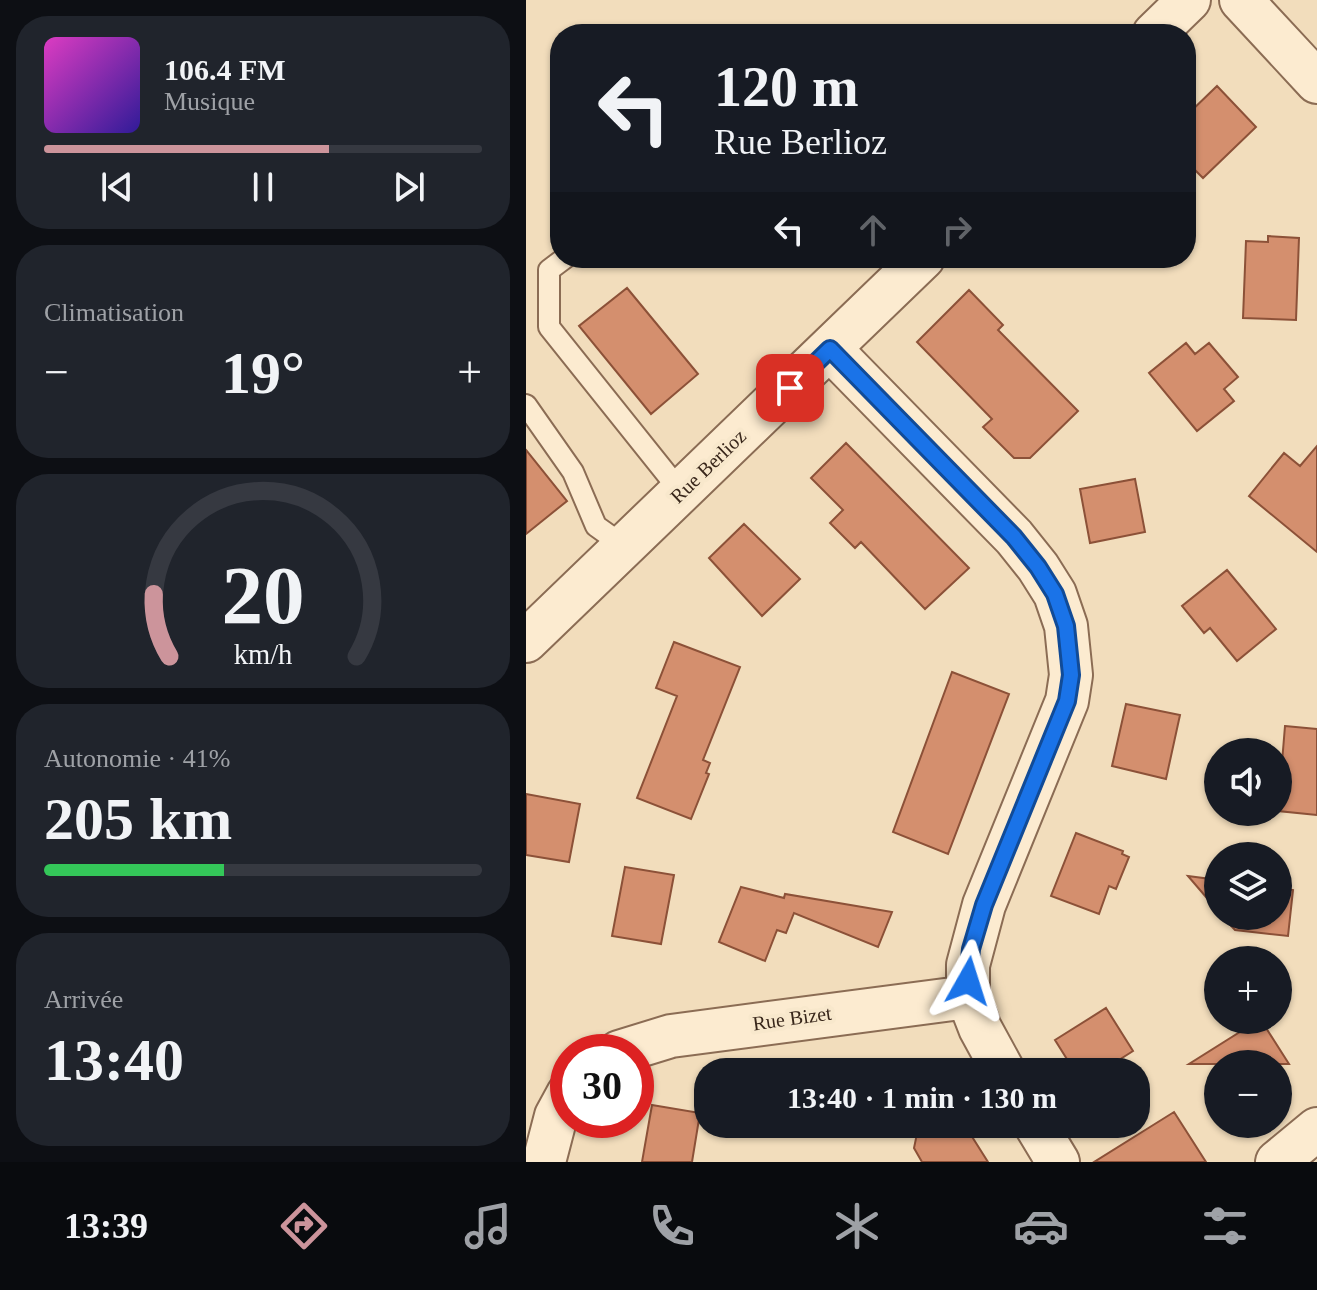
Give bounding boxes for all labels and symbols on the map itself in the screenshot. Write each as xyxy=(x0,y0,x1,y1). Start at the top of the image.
pin xyxy=(756,354,824,422)
street label: Rue Berlioz xyxy=(666,425,750,507)
position arrow xyxy=(926,939,1010,1023)
street label: Rue Bizet xyxy=(751,1002,833,1034)
speed limit sign: 30 xyxy=(550,1034,654,1138)

